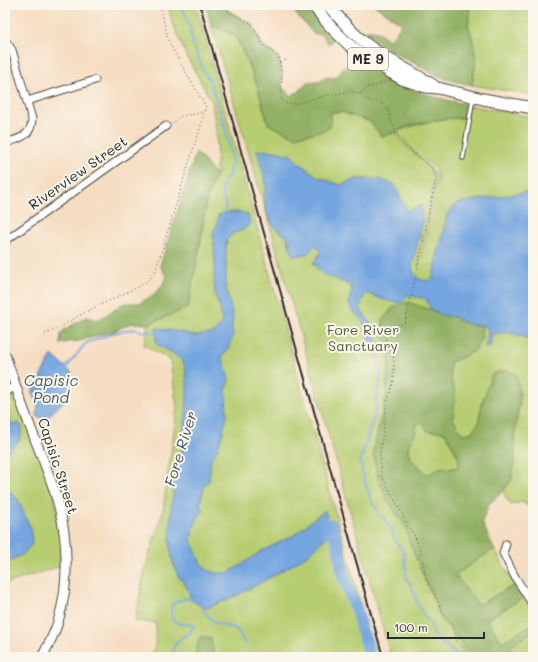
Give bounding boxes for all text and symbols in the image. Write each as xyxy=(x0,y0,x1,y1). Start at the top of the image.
road number: ME 9 xyxy=(348,48,388,70)
street label: Riverview Street xyxy=(24,131,131,214)
park label: Fore River Sanctuary xyxy=(327,320,399,355)
water label: Capisic Pond xyxy=(24,370,78,407)
water label: Fore River xyxy=(159,408,201,489)
street label: Capisic Street xyxy=(34,415,83,516)
scale bar xyxy=(388,614,484,640)
text: 100 m xyxy=(394,619,428,635)

